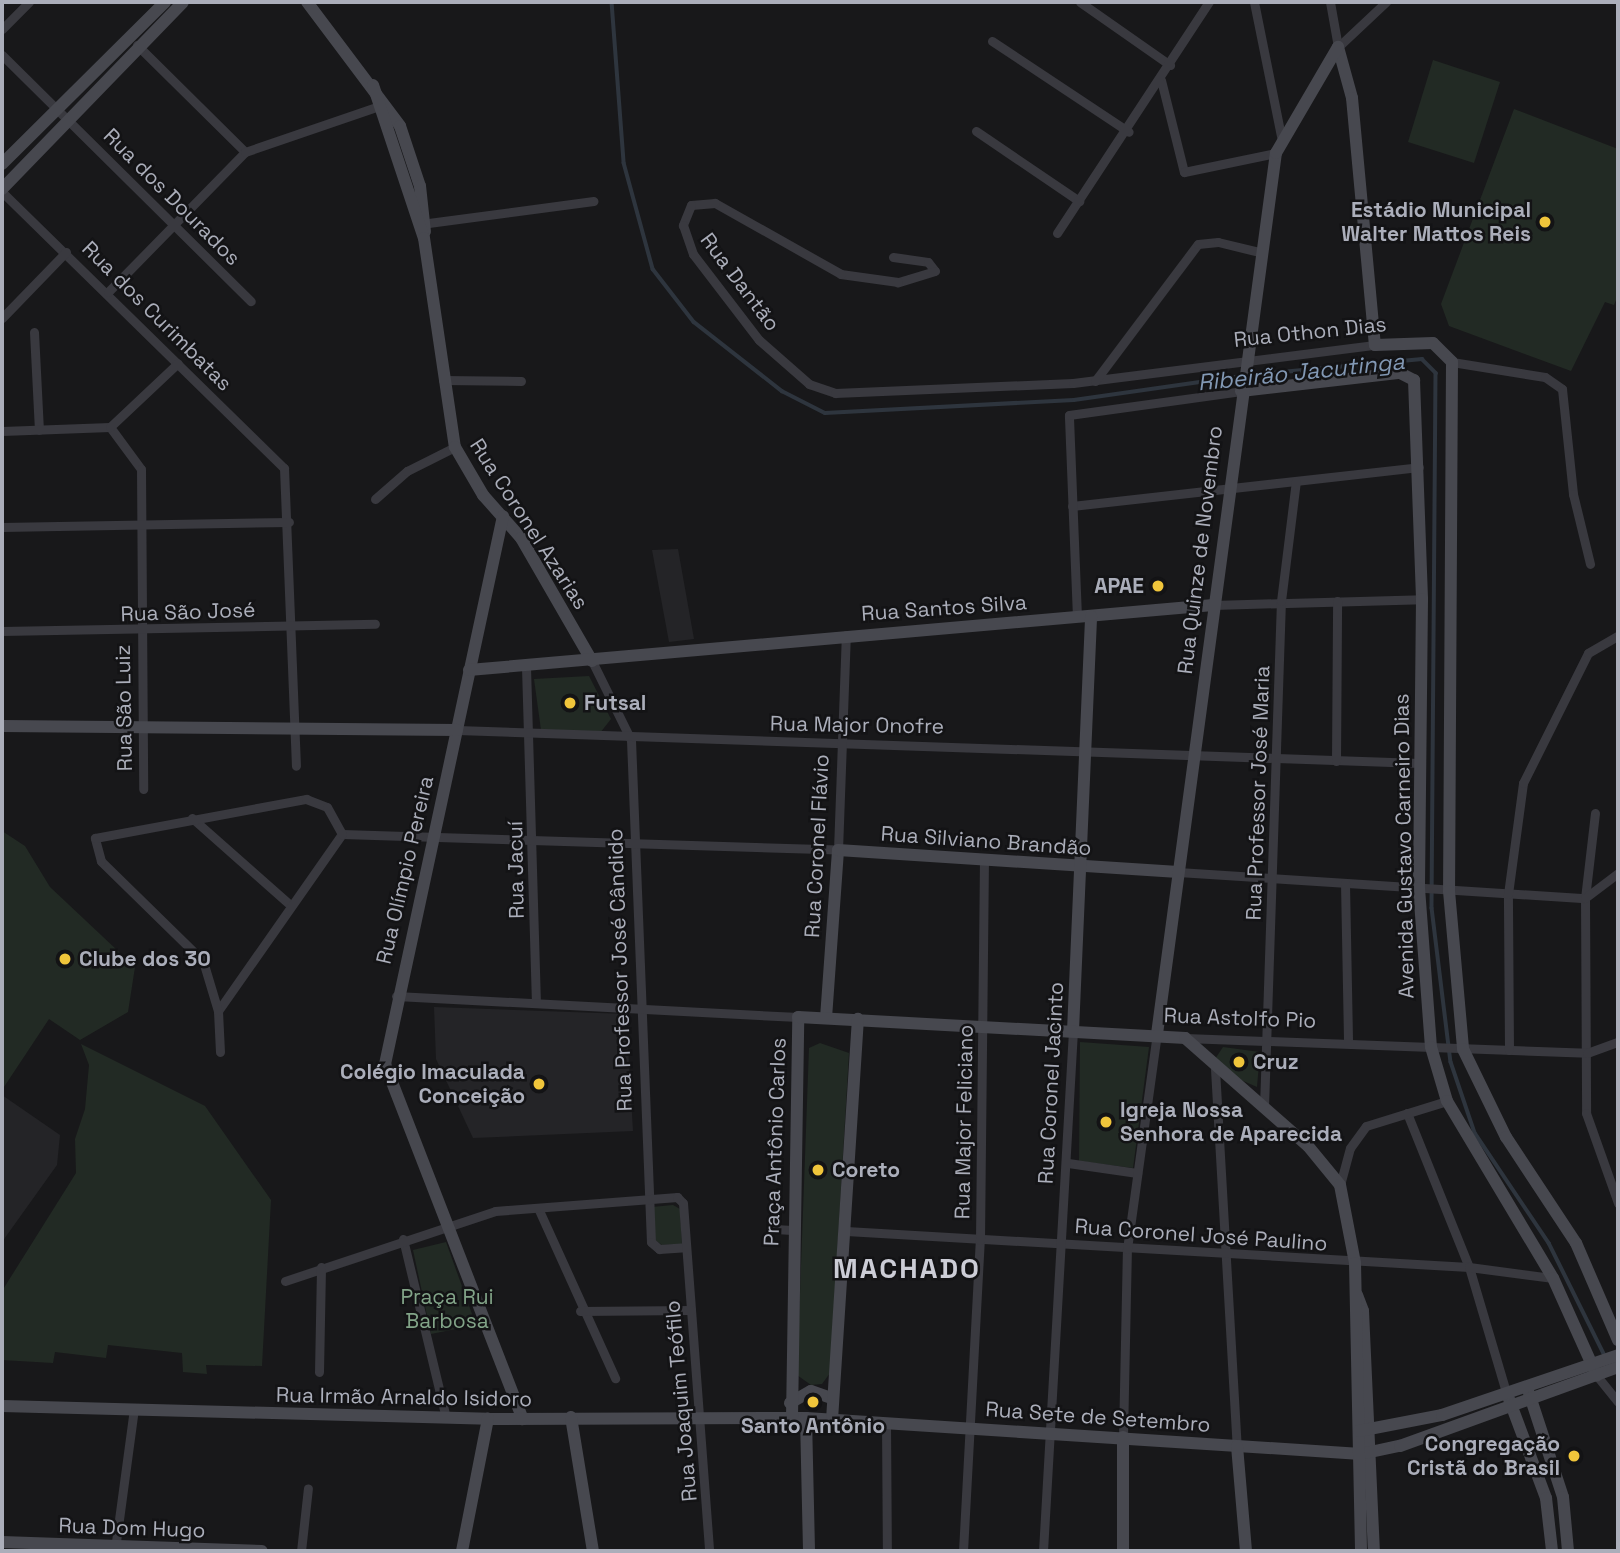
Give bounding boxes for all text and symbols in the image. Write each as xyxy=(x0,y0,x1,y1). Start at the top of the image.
street label: Rua dos Dourados xyxy=(98,123,246,271)
place label: Estádio Municipal Walter Mattos Reis xyxy=(1341,197,1531,247)
marker: Estádio Municipal Walter Mattos Reis xyxy=(1537,214,1553,230)
street label: Rua Dantão xyxy=(695,228,785,336)
street label: Rua dos Curimbatas xyxy=(77,236,237,396)
street label: Rua Othon Dias xyxy=(1232,311,1388,353)
water label: Ribeirão Jacutinga xyxy=(1196,347,1406,397)
street label: Rua Quinze de Novembro xyxy=(1172,424,1228,676)
street label: Rua Coronel Azarias xyxy=(464,434,594,614)
place label: APAE xyxy=(1094,573,1144,599)
marker: APAE xyxy=(1150,578,1166,594)
street label: Rua Santos Silva xyxy=(860,590,1028,626)
street label: Rua São José xyxy=(120,597,256,627)
street label: Rua São Luiz xyxy=(110,644,138,772)
street label: Rua Professor José Maria xyxy=(1241,665,1275,921)
place label: Futsal xyxy=(584,690,646,716)
street label: Avenida Gustavo Carneiro Dias xyxy=(1389,693,1419,999)
marker: Futsal xyxy=(562,695,578,711)
street label: Rua Major Onofre xyxy=(770,711,944,739)
street label: Rua Coronel Flávio xyxy=(800,754,834,938)
street label: Rua Olímpio Pereira xyxy=(371,773,439,967)
street label: Rua Jacuí xyxy=(503,821,529,919)
street label: Rua Silviano Brandão xyxy=(880,821,1092,861)
street label: Rua Professor José Cândido xyxy=(602,828,638,1112)
place label: Clube dos 30 xyxy=(79,946,211,972)
marker: Clube dos 30 xyxy=(57,951,73,967)
street label: Rua Coronel Jacinto xyxy=(1033,981,1069,1185)
street label: Rua Astolfo Pio xyxy=(1163,1003,1317,1033)
street label: Rua Major Feliciano xyxy=(950,1024,978,1220)
street label: Praça Antônio Carlos xyxy=(759,1037,791,1247)
place label: Cruz xyxy=(1253,1049,1299,1075)
marker: Cruz xyxy=(1231,1054,1247,1070)
place label: Colégio Imaculada Conceição xyxy=(340,1059,525,1109)
marker: Colégio Imaculada Conceição xyxy=(531,1076,547,1092)
place label: Igreja Nossa Senhora de Aparecida xyxy=(1120,1097,1342,1147)
marker: Igreja Nossa Senhora de Aparecida xyxy=(1098,1114,1114,1130)
place label: Coreto xyxy=(832,1157,900,1183)
marker: Coreto xyxy=(810,1162,826,1178)
street label: Rua Coronel José Paulino xyxy=(1074,1214,1328,1256)
district label: MACHADO xyxy=(834,1251,980,1285)
park label: Praça Rui Barbosa xyxy=(400,1284,494,1334)
street label: Rua Joaquim Teófilo xyxy=(660,1299,702,1503)
street label: Rua Irmão Arnaldo Isidoro xyxy=(276,1382,532,1412)
marker: Santo Antônio xyxy=(805,1394,821,1410)
street label: Rua Sete de Setembro xyxy=(985,1397,1211,1437)
place label: Santo Antônio xyxy=(741,1413,885,1439)
place label: Congregação Cristã do Brasil xyxy=(1407,1431,1560,1481)
marker: Congregação Cristã do Brasil xyxy=(1566,1448,1582,1464)
street label: Rua Dom Hugo xyxy=(58,1513,206,1543)

